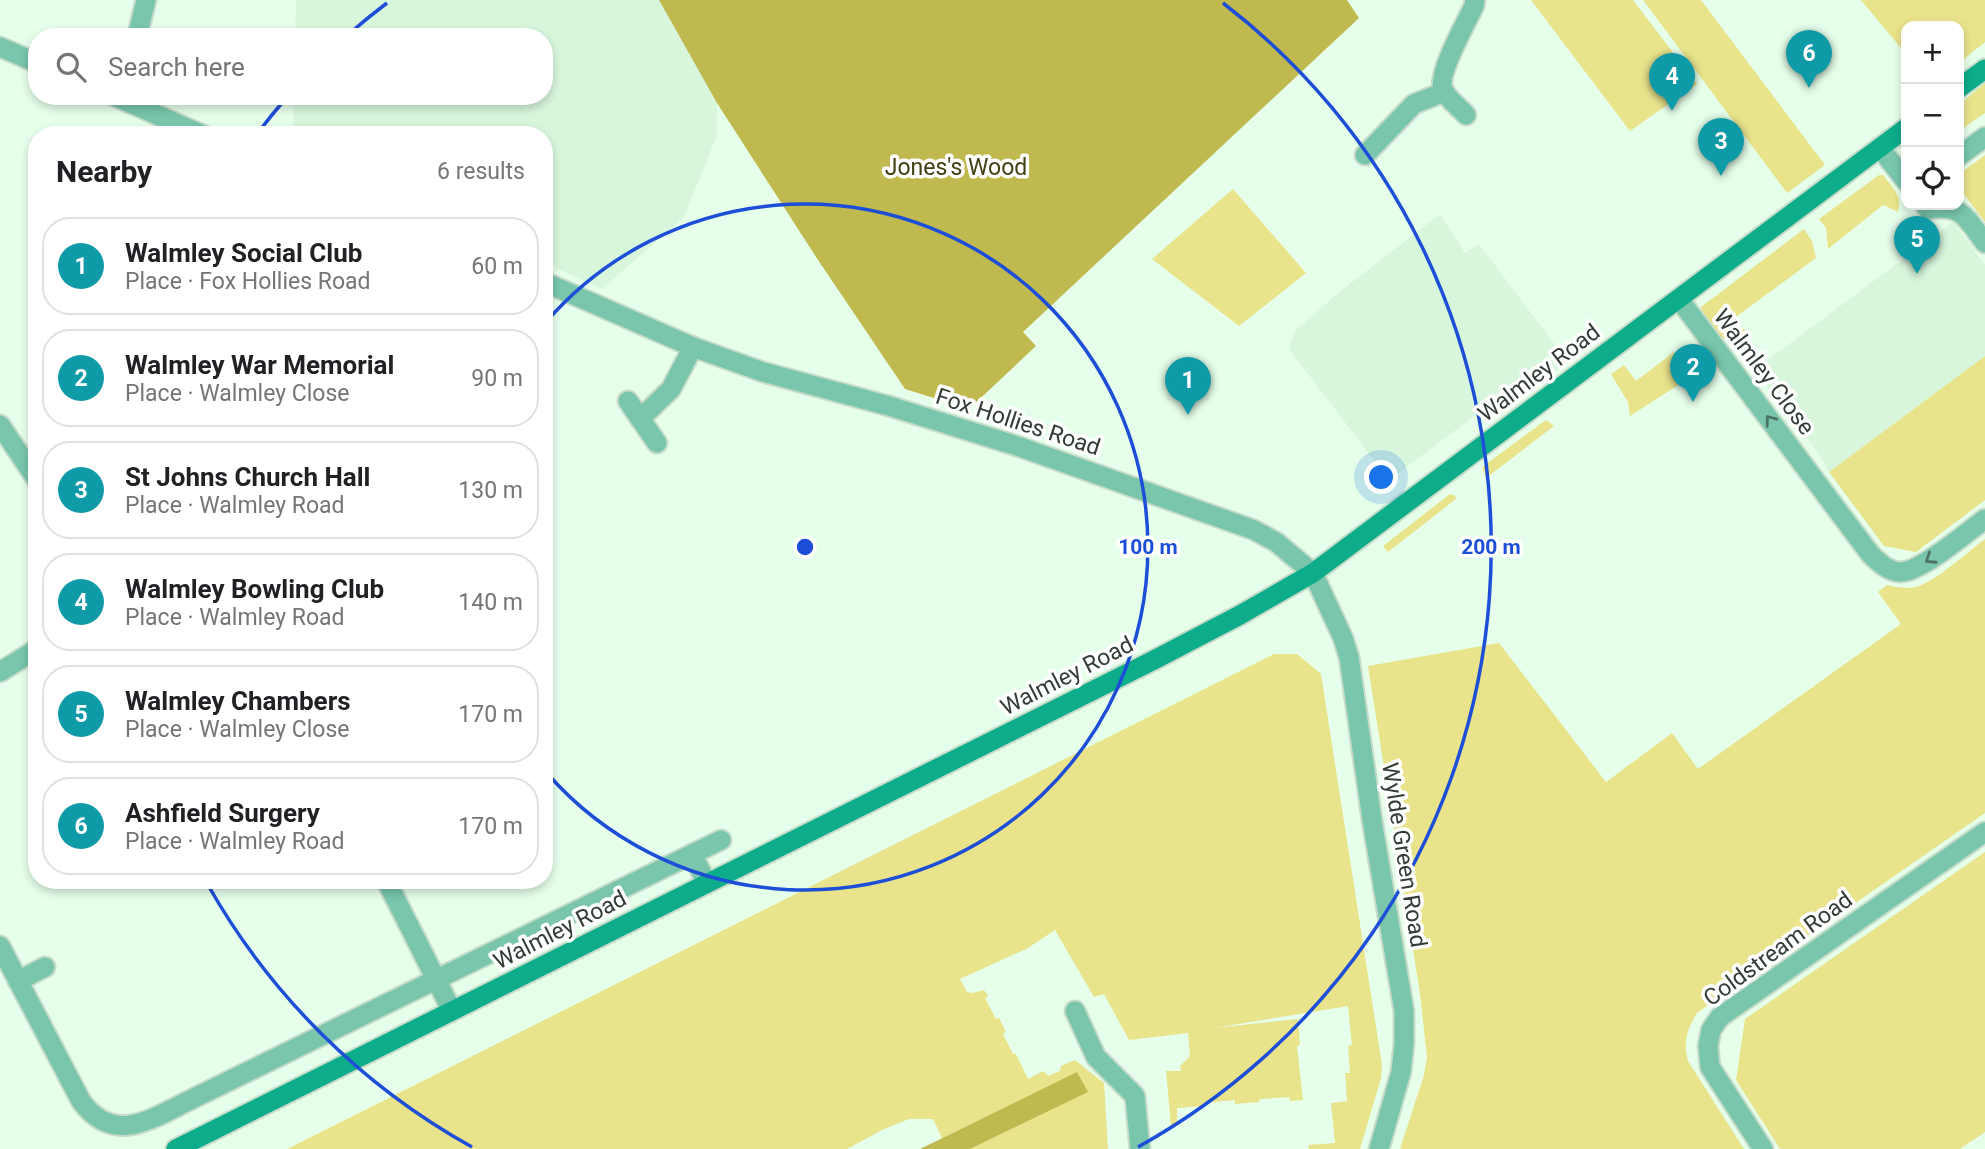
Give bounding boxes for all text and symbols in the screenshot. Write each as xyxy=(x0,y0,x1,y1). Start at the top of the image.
map controls xyxy=(1901,21,1964,210)
button: + xyxy=(1901,21,1964,84)
search box xyxy=(28,28,553,105)
pin: 6 xyxy=(1786,30,1832,88)
icon: search xyxy=(52,48,90,86)
text: Search here xyxy=(108,52,245,82)
pin: 4 xyxy=(1649,53,1695,111)
button: − xyxy=(1901,84,1964,147)
pin: 3 xyxy=(1698,118,1744,176)
button: locate xyxy=(1901,147,1964,210)
text: Nearby xyxy=(56,154,152,189)
park label: Jones's Wood xyxy=(885,154,1027,181)
text: 6 results xyxy=(437,158,525,185)
pin: 5 xyxy=(1894,216,1940,274)
text: Walmley Social Club xyxy=(125,238,362,268)
text: 1 xyxy=(74,253,88,280)
text: 60 m xyxy=(471,253,523,280)
text: Place · Fox Hollies Road xyxy=(125,268,371,295)
street label: Walmley Close xyxy=(1708,304,1820,440)
street label: Walmley Road xyxy=(1473,318,1605,428)
pin: 2 xyxy=(1670,344,1716,402)
text: Walmley War Memorial xyxy=(125,350,394,380)
pin: 1 xyxy=(1165,357,1211,415)
text: 2 xyxy=(74,365,88,392)
text: 90 m xyxy=(471,365,523,392)
text: Place · Walmley Close xyxy=(125,380,350,407)
street label: Fox Hollies Road xyxy=(932,383,1104,461)
one-way arrow xyxy=(1765,415,1778,428)
your location xyxy=(1364,460,1398,494)
text: St Johns Church Hall xyxy=(125,462,370,492)
text: 3 xyxy=(74,477,88,504)
text: 130 m xyxy=(458,477,523,504)
text: Place · Walmley Road xyxy=(125,492,345,519)
centre of rings xyxy=(793,535,817,559)
text: 100 m xyxy=(1118,535,1178,559)
text: 200 m xyxy=(1461,535,1521,559)
one-way arrow xyxy=(1925,550,1938,563)
text: Walmley Bowling Club xyxy=(125,574,384,604)
text: 4 xyxy=(74,589,88,616)
text: 140 m xyxy=(458,589,523,616)
text: Place · Walmley Road xyxy=(125,604,345,631)
street label: Walmley Road xyxy=(996,631,1138,721)
text: Walmley Chambers xyxy=(125,686,351,716)
text: 5 xyxy=(74,701,88,728)
text: 170 m xyxy=(458,701,523,728)
text: Place · Walmley Close xyxy=(125,716,350,743)
street label: Wylde Green Road xyxy=(1376,761,1432,949)
text: Ashfield Surgery xyxy=(125,798,320,828)
text: 6 xyxy=(74,813,88,840)
text: 170 m xyxy=(458,813,523,840)
text: Place · Walmley Road xyxy=(125,828,345,855)
street label: Walmley Road xyxy=(489,885,631,975)
street label: Coldstream Road xyxy=(1698,886,1858,1012)

